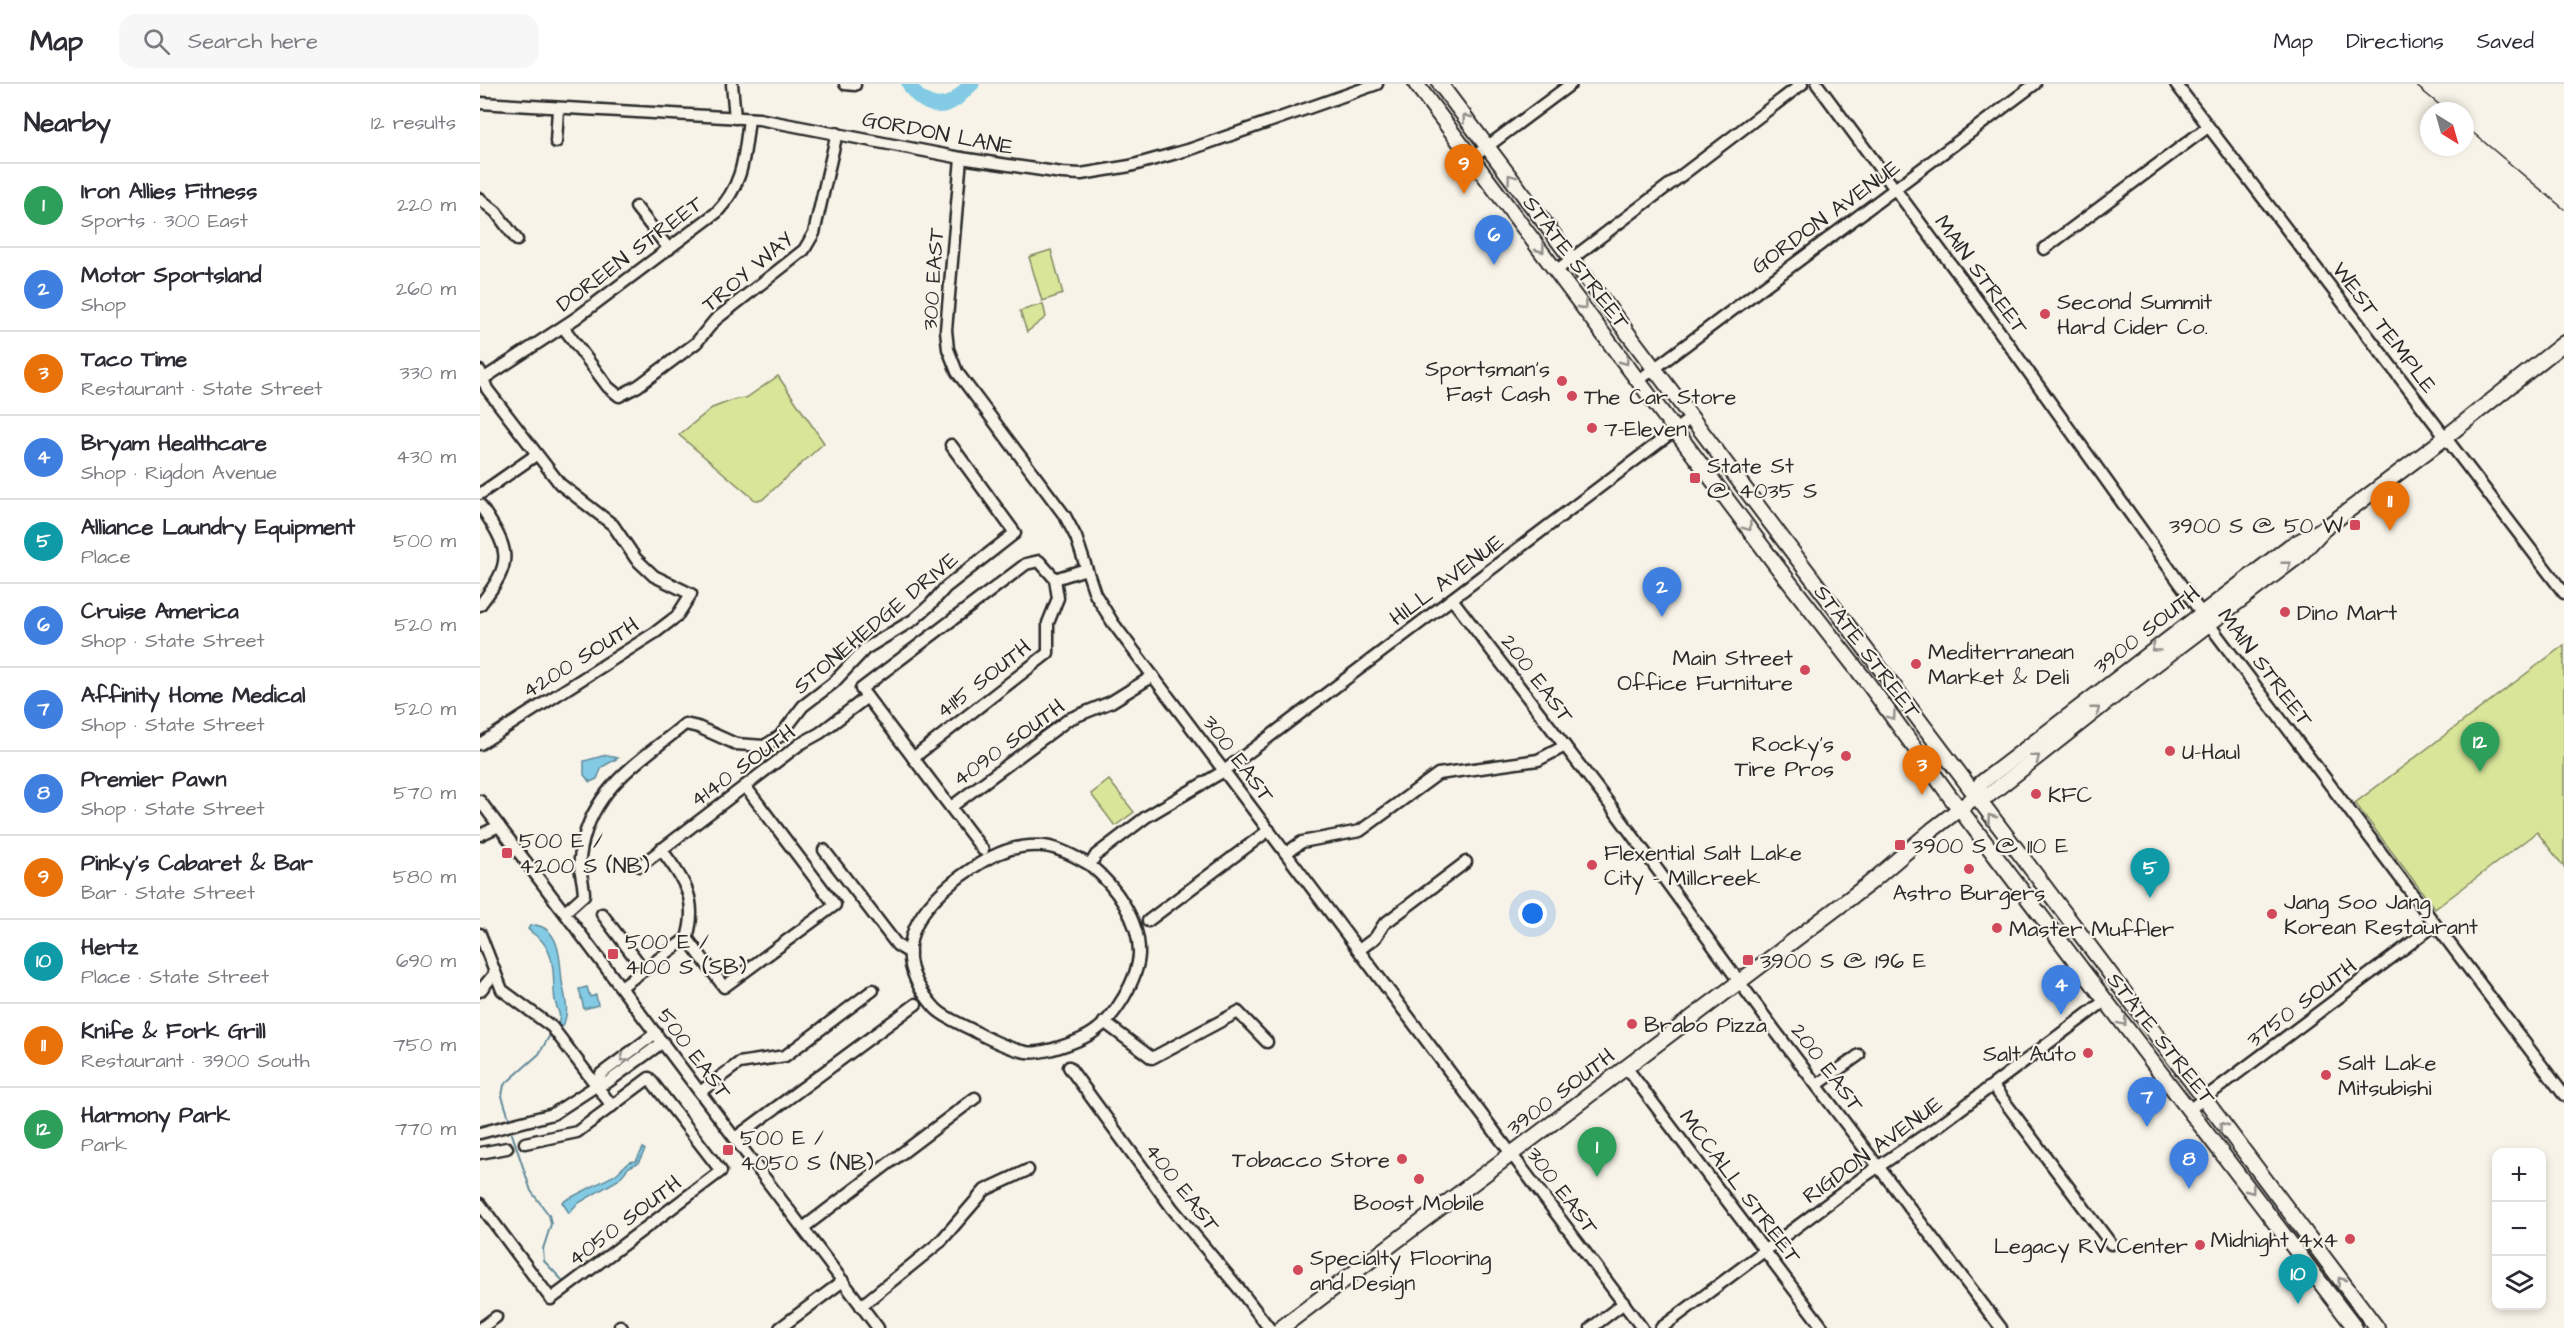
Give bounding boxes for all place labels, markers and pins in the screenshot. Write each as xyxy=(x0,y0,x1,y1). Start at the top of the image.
pin: 9 xyxy=(1444,144,1484,194)
pin: 6 xyxy=(1474,216,1514,265)
place label: Second Summit Hard Cider Co. xyxy=(2057,287,2212,343)
marker: Second Summit Hard Cider Co. xyxy=(2038,307,2052,321)
place label: Sportsman's Fast Cash xyxy=(1425,354,1550,410)
marker: Sportsman's Fast Cash xyxy=(1555,374,1569,388)
place label: The Car Store xyxy=(1584,382,1737,413)
marker: The Car Store xyxy=(1565,389,1579,403)
place label: 7-Eleven xyxy=(1604,414,1687,445)
marker: 7-Eleven xyxy=(1585,421,1599,435)
place label: State St @ 4035 S xyxy=(1707,451,1817,507)
marker: State St @ 4035 S xyxy=(1688,471,1702,485)
pin: 11 xyxy=(2370,482,2410,531)
place label: 3900 S @ 50 W xyxy=(2169,511,2343,542)
marker: 3900 S @ 50 W xyxy=(2348,518,2362,532)
pin: 2 xyxy=(1642,568,1682,617)
place label: Dino Mart xyxy=(2297,598,2397,629)
marker: Dino Mart xyxy=(2278,605,2292,619)
place label: Mediterranean Market & Deli xyxy=(1928,637,2074,693)
place label: Main Street Office Furniture xyxy=(1617,643,1793,699)
marker: Mediterranean Market & Deli xyxy=(1909,657,1923,671)
marker: Main Street Office Furniture xyxy=(1798,663,1812,677)
pin: 12 xyxy=(2460,722,2500,772)
place label: Rocky's Tire Pros xyxy=(1735,729,1834,785)
place label: U-Haul xyxy=(2182,737,2240,768)
marker: U-Haul xyxy=(2163,744,2177,758)
pin: 3 xyxy=(1902,746,1942,795)
marker: Rocky's Tire Pros xyxy=(1839,749,1853,763)
place label: KFC xyxy=(2048,780,2093,811)
marker: KFC xyxy=(2029,787,2043,801)
place label: 500 E / 4200 S (NB) xyxy=(519,826,650,882)
place label: 3900 S @ 110 E xyxy=(1912,831,2068,862)
place label: Flexential Salt Lake City - Millcreek xyxy=(1604,838,1802,895)
marker: 3900 S @ 110 E xyxy=(1893,838,1907,852)
marker: 500 E / 4200 S (NB) xyxy=(500,846,514,860)
pin: 5 xyxy=(2130,848,2170,898)
marker: Flexential Salt Lake City - Millcreek xyxy=(1585,858,1599,872)
marker: Astro Burgers xyxy=(1962,862,1976,876)
place label: Astro Burgers xyxy=(1893,878,2045,910)
place label: Jang Soo Jang Korean Restaurant xyxy=(2284,887,2478,943)
marker: Jang Soo Jang Korean Restaurant xyxy=(2265,907,2279,921)
place label: Master Muffler xyxy=(2009,914,2174,945)
marker: Master Muffler xyxy=(1990,921,2004,935)
place label: 500 E / 4100 S (SB) xyxy=(625,927,747,983)
place label: 3900 S @ 196 E xyxy=(1760,946,1926,977)
marker: 500 E / 4100 S (SB) xyxy=(606,947,620,961)
marker: 3900 S @ 196 E xyxy=(1741,953,1755,967)
pin: 4 xyxy=(2042,966,2080,1015)
place label: Brabo Pizza xyxy=(1644,1010,1767,1041)
marker: Brabo Pizza xyxy=(1625,1017,1639,1031)
place label: Salt Auto xyxy=(1983,1039,2077,1070)
marker: Salt Auto xyxy=(2081,1046,2095,1060)
place label: Salt Lake Mitsubishi xyxy=(2338,1048,2436,1104)
marker: Salt Lake Mitsubishi xyxy=(2319,1068,2333,1082)
pin: 7 xyxy=(2128,1078,2166,1127)
place label: 500 E / 4050 S (NB) xyxy=(740,1123,874,1179)
pin: 1 xyxy=(1578,1128,1616,1177)
pin: 8 xyxy=(2170,1140,2208,1189)
marker: 500 E / 4050 S (NB) xyxy=(721,1143,735,1157)
place label: Tobacco Store xyxy=(1232,1145,1390,1176)
marker: Tobacco Store xyxy=(1395,1152,1409,1166)
marker: Boost Mobile xyxy=(1412,1172,1426,1186)
place label: Boost Mobile xyxy=(1354,1188,1484,1219)
place label: Midnight 4x4 xyxy=(2211,1225,2338,1257)
place label: Legacy RV Center xyxy=(1994,1231,2188,1263)
marker: Midnight 4x4 xyxy=(2343,1232,2357,1246)
marker: Legacy RV Center xyxy=(2193,1238,2207,1252)
place label: Specialty Flooring and Design xyxy=(1310,1243,1491,1300)
pin: 10 xyxy=(2278,1254,2318,1304)
marker: Specialty Flooring and Design xyxy=(1291,1263,1305,1277)

